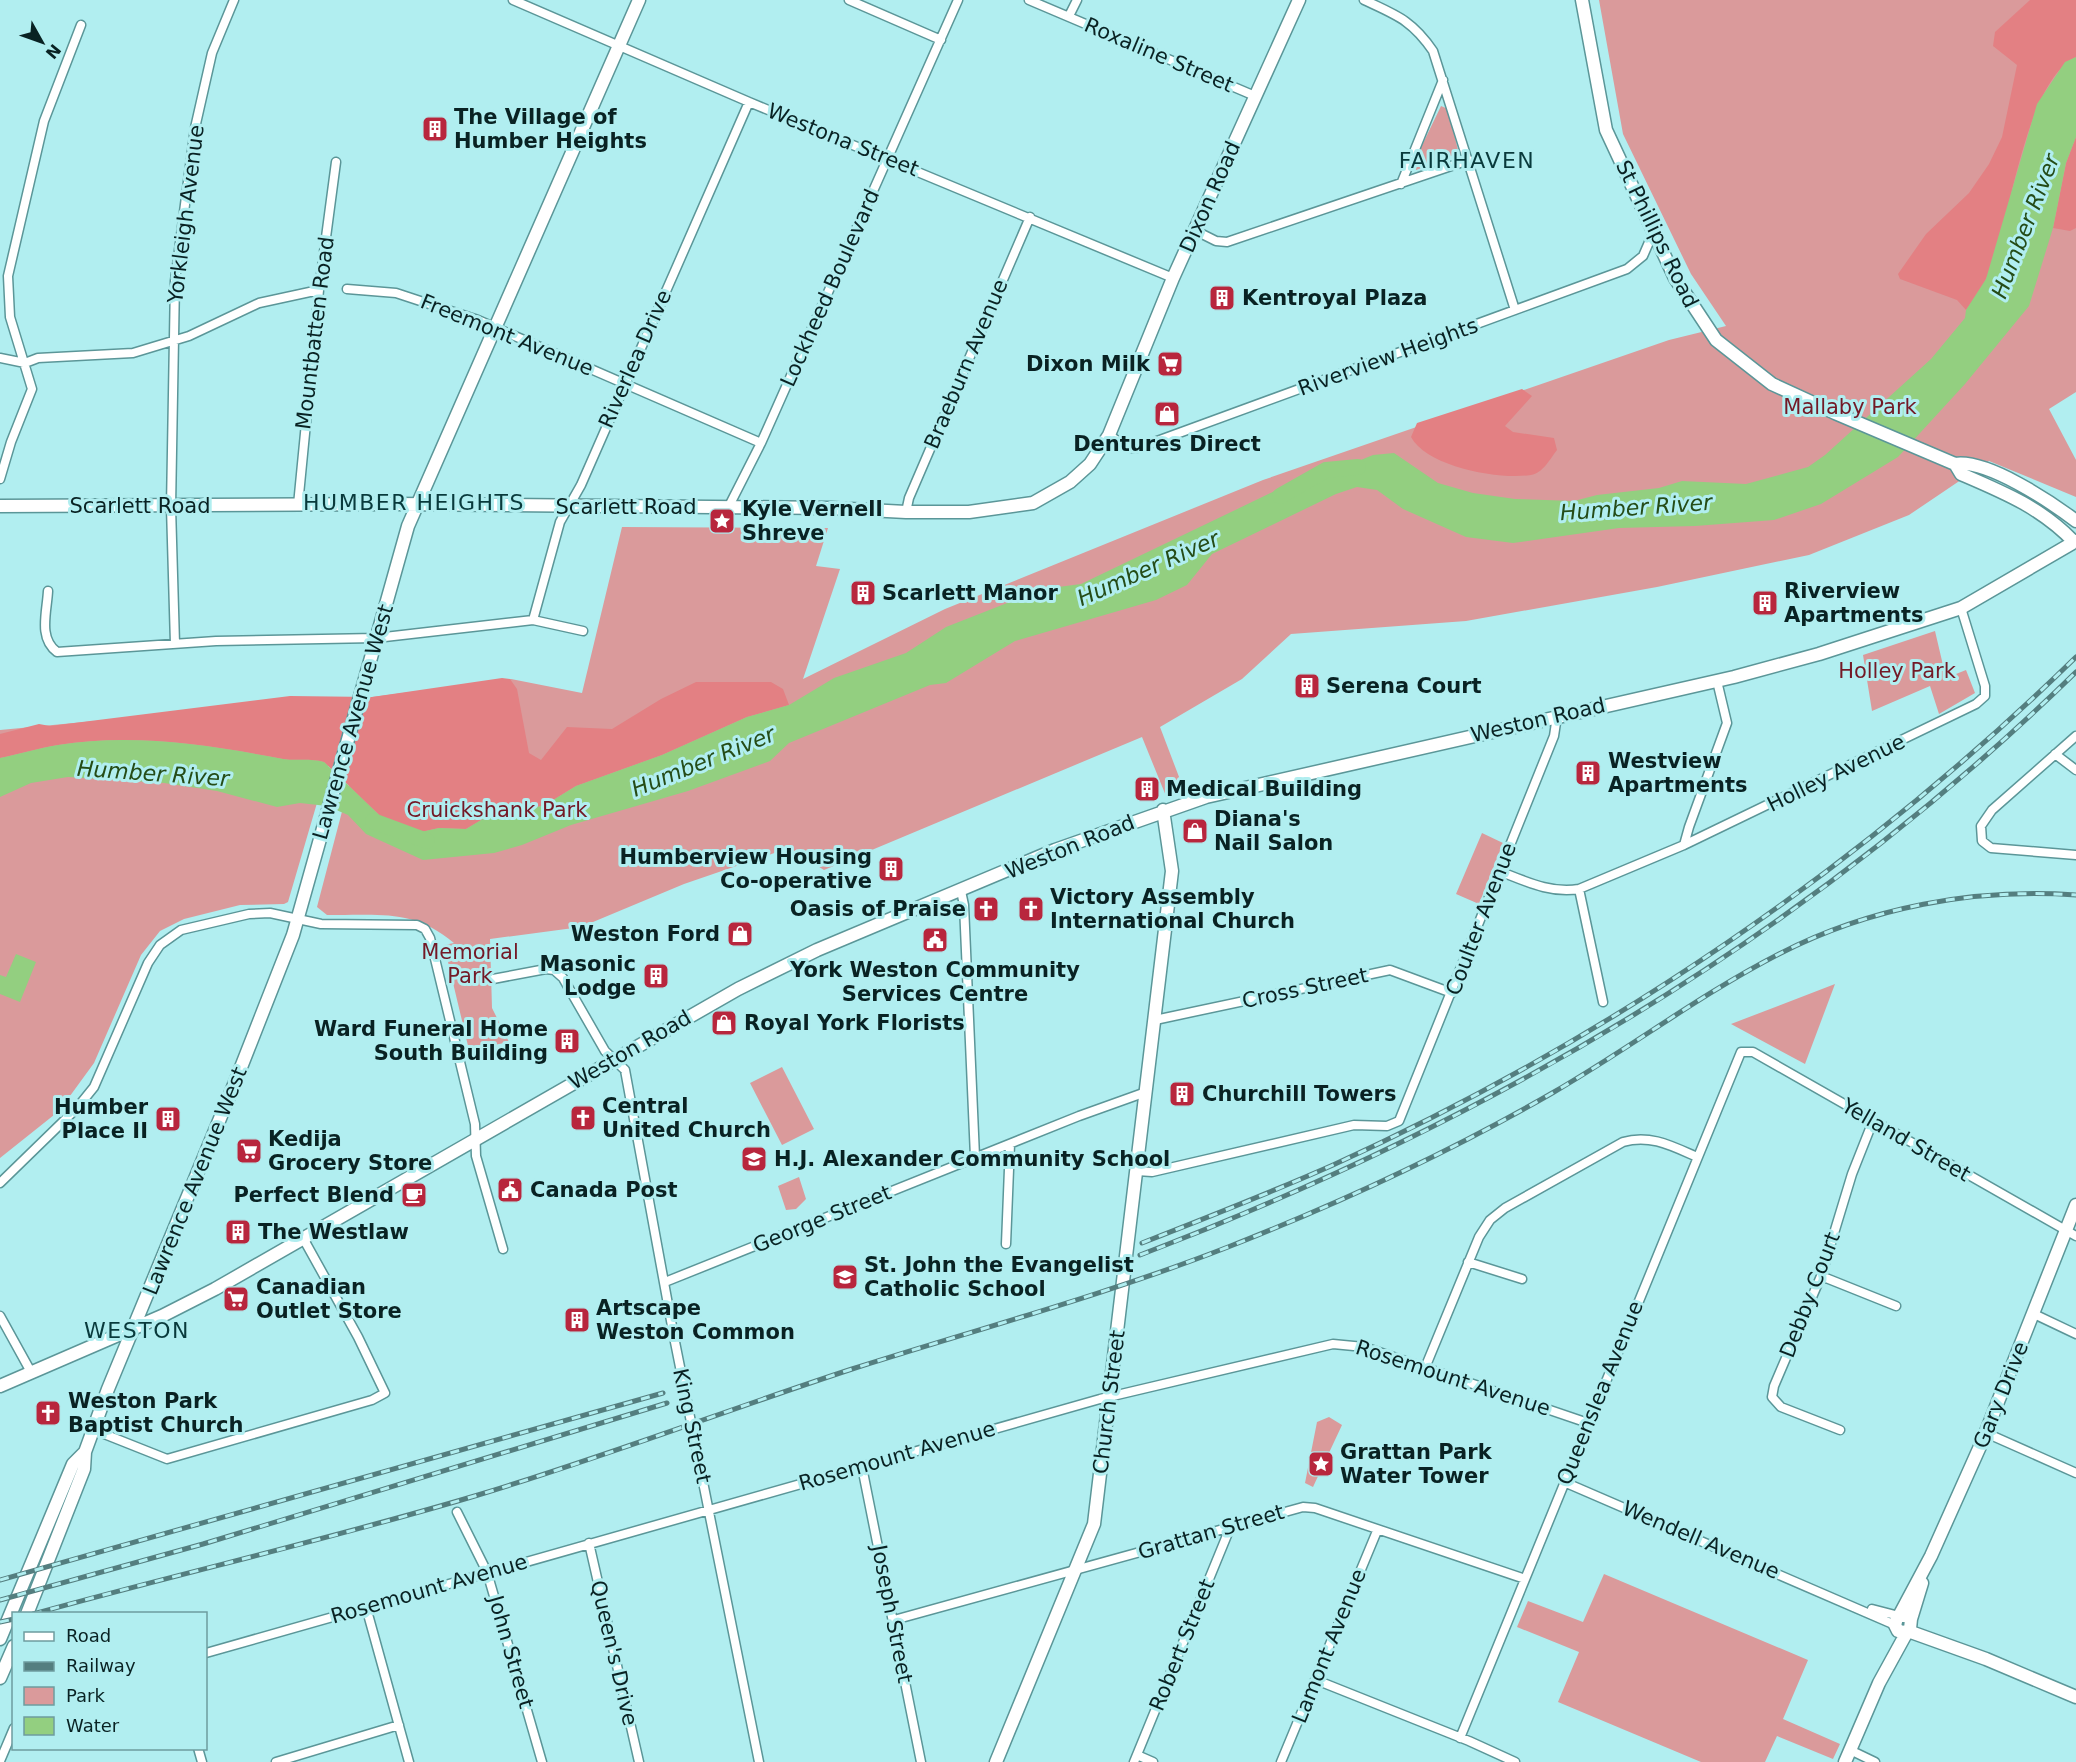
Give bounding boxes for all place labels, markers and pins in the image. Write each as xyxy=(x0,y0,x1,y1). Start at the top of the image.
place label: The Village of Humber Heights xyxy=(454,105,647,153)
building icon: The Village of Humber Heights xyxy=(420,114,450,144)
building icon: Kentroyal Plaza xyxy=(1207,283,1237,313)
place label: Kentroyal Plaza xyxy=(1242,286,1427,310)
supermarket icon: Dixon Milk xyxy=(1155,349,1185,379)
place label: Dixon Milk xyxy=(1026,352,1151,376)
shop icon: Dentures Direct xyxy=(1152,399,1182,429)
place label: Dentures Direct xyxy=(1073,432,1261,456)
place label: Kyle Vernell Shreve xyxy=(742,497,883,545)
place icon: Kyle Vernell Shreve xyxy=(707,506,737,536)
building icon: Scarlett Manor xyxy=(848,578,878,608)
place label: Riverview Apartments xyxy=(1784,579,1923,627)
place label: Scarlett Manor xyxy=(882,581,1058,605)
building icon: Riverview Apartments xyxy=(1750,588,1780,618)
building icon: Serena Court xyxy=(1292,671,1322,701)
place label: Serena Court xyxy=(1326,674,1482,698)
place label: Westview Apartments xyxy=(1608,749,1747,797)
building icon: Westview Apartments xyxy=(1573,758,1603,788)
building icon: Medical Building xyxy=(1132,774,1162,804)
place label: Medical Building xyxy=(1166,777,1362,801)
place label: Diana's Nail Salon xyxy=(1214,807,1333,855)
shop icon: Diana's Nail Salon xyxy=(1180,816,1210,846)
place label: Humberview Housing Co-operative xyxy=(619,845,872,893)
building icon: Humberview Housing Co-operative xyxy=(876,854,906,884)
place label: Victory Assembly International Church xyxy=(1050,885,1295,933)
church icon: Oasis of Praise xyxy=(971,894,1001,924)
church icon: Victory Assembly International Church xyxy=(1016,894,1046,924)
place label: Oasis of Praise xyxy=(790,897,966,921)
shop icon: Weston Ford xyxy=(725,919,755,949)
place label: Weston Ford xyxy=(571,922,720,946)
public building icon: York Weston Community Services Centre xyxy=(920,925,950,955)
place label: Masonic Lodge xyxy=(539,952,636,1000)
place label: York Weston Community Services Centre xyxy=(789,958,1080,1006)
building icon: Masonic Lodge xyxy=(641,961,671,991)
shop icon: Royal York Florists xyxy=(709,1008,739,1038)
place label: Royal York Florists xyxy=(744,1011,965,1035)
place label: Ward Funeral Home South Building xyxy=(314,1017,548,1065)
building icon: Ward Funeral Home South Building xyxy=(552,1026,582,1056)
building icon: Churchill Towers xyxy=(1167,1079,1197,1109)
place label: Churchill Towers xyxy=(1202,1082,1396,1106)
place label: Central United Church xyxy=(602,1094,771,1142)
place label: Humber Place II xyxy=(54,1095,149,1143)
church icon: Central United Church xyxy=(568,1103,598,1133)
building icon: Humber Place II xyxy=(153,1104,183,1134)
place label: Kedija Grocery Store xyxy=(268,1127,432,1175)
supermarket icon: Kedija Grocery Store xyxy=(234,1136,264,1166)
school or university icon: H.J. Alexander Community School xyxy=(739,1144,769,1174)
place label: H.J. Alexander Community School xyxy=(774,1147,1170,1171)
public building icon: Canada Post xyxy=(495,1175,525,1205)
place label: Canada Post xyxy=(530,1178,678,1202)
cafe icon: Perfect Blend xyxy=(399,1180,429,1210)
place label: Perfect Blend xyxy=(233,1183,394,1207)
building icon: The Westlaw xyxy=(223,1217,253,1247)
place label: The Westlaw xyxy=(258,1220,409,1244)
place label: St. John the Evangelist Catholic School xyxy=(864,1253,1134,1301)
school or university icon: St. John the Evangelist Catholic School xyxy=(830,1262,860,1292)
place label: Canadian Outlet Store xyxy=(256,1275,402,1323)
supermarket icon: Canadian Outlet Store xyxy=(221,1284,251,1314)
place label: Artscape Weston Common xyxy=(596,1296,795,1344)
building icon: Artscape Weston Common xyxy=(562,1305,592,1335)
place label: Weston Park Baptist Church xyxy=(68,1389,243,1437)
church icon: Weston Park Baptist Church xyxy=(33,1398,63,1428)
place label: Grattan Park Water Tower xyxy=(1340,1440,1493,1488)
place icon: Grattan Park Water Tower xyxy=(1306,1449,1336,1479)

